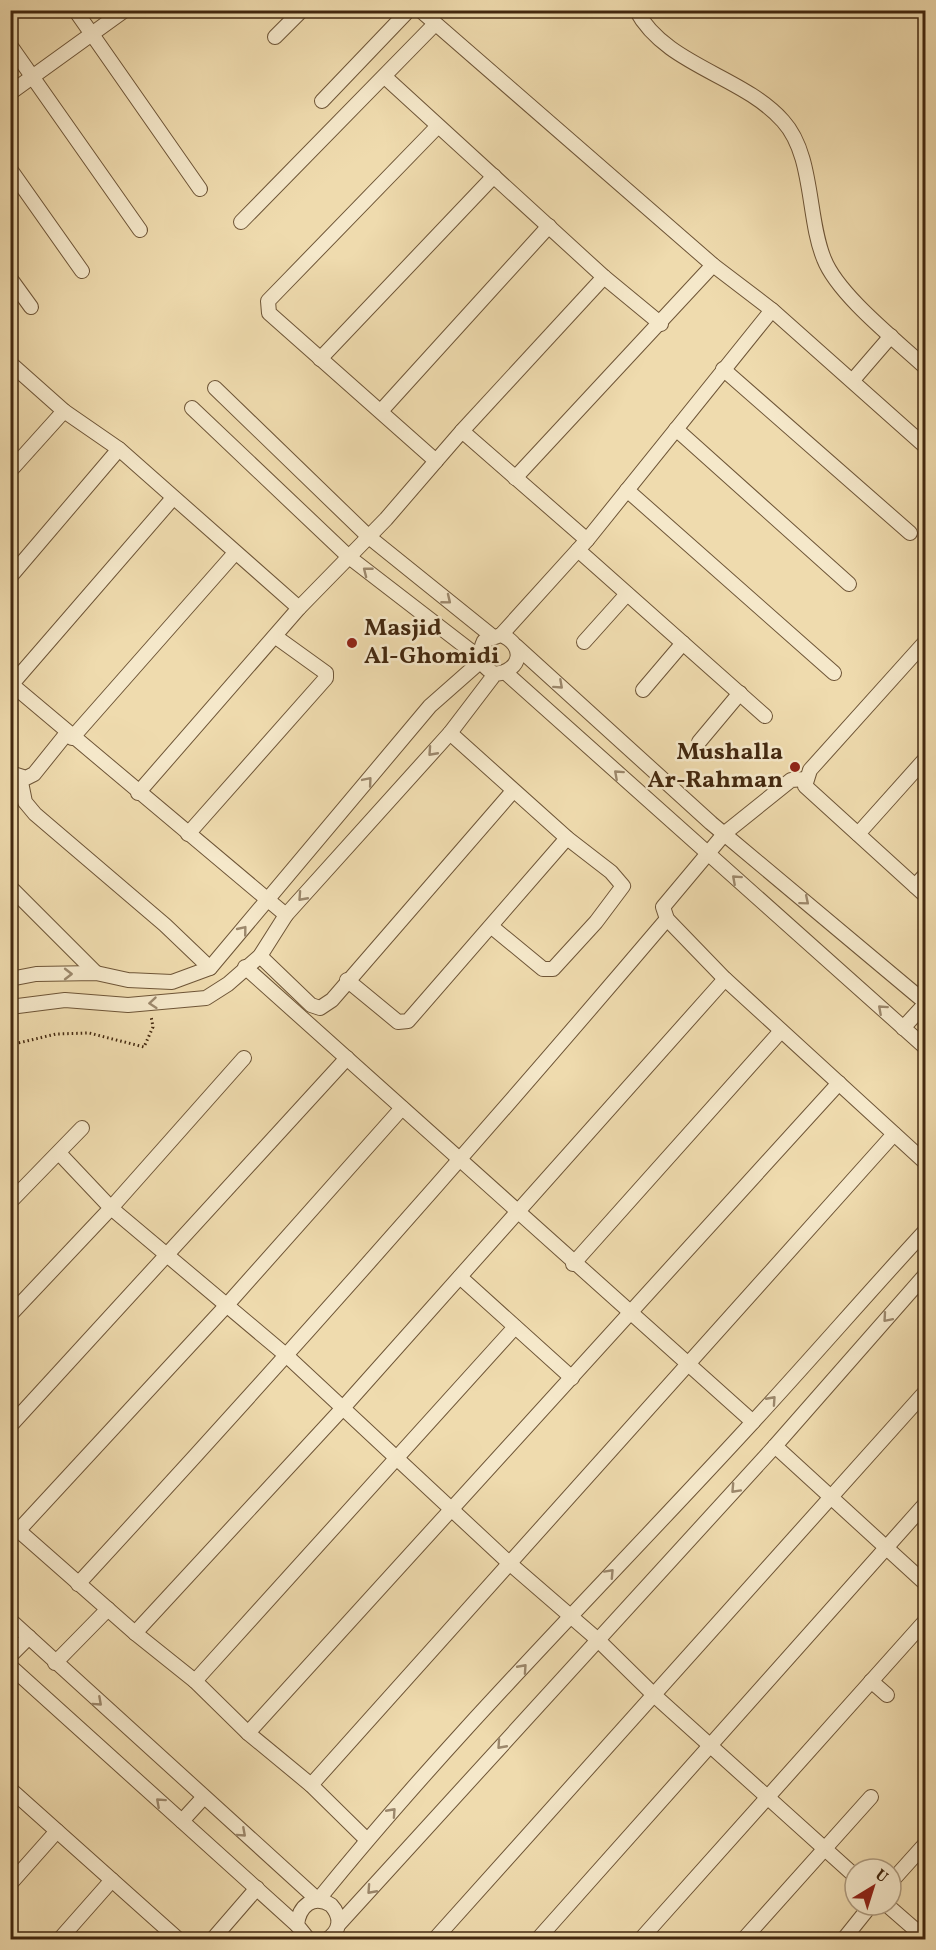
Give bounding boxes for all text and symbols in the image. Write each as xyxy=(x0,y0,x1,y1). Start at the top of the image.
one-way arrow xyxy=(363,568,374,579)
one-way arrow xyxy=(440,593,451,604)
place label: Masjid Al-Ghomidi xyxy=(364,612,500,674)
marker: Masjid Al-Ghomidi xyxy=(345,636,359,650)
one-way arrow xyxy=(553,678,563,689)
place label: Mushalla Ar-Rahman xyxy=(648,736,783,798)
one-way arrow xyxy=(428,745,439,756)
marker: Mushalla Ar-Rahman xyxy=(788,760,802,774)
one-way arrow xyxy=(614,770,624,781)
one-way arrow xyxy=(361,777,372,788)
one-way arrow xyxy=(732,875,743,886)
one-way arrow xyxy=(298,890,309,901)
one-way arrow xyxy=(798,893,809,904)
one-way arrow xyxy=(235,926,246,937)
one-way arrow xyxy=(64,967,73,980)
one-way arrow xyxy=(148,997,157,1010)
one-way arrow xyxy=(878,1005,889,1016)
one-way arrow xyxy=(883,1311,894,1322)
one-way arrow xyxy=(765,1396,776,1407)
one-way arrow xyxy=(731,1483,742,1493)
one-way arrow xyxy=(603,1570,614,1581)
one-way arrow xyxy=(516,1664,527,1675)
one-way arrow xyxy=(91,1695,102,1706)
one-way arrow xyxy=(497,1738,508,1749)
one-way arrow xyxy=(157,1798,167,1809)
one-way arrow xyxy=(385,1809,396,1819)
one-way arrow xyxy=(236,1826,246,1837)
north arrow xyxy=(843,1857,903,1917)
text: U xyxy=(870,1865,892,1889)
one-way arrow xyxy=(367,1883,378,1894)

